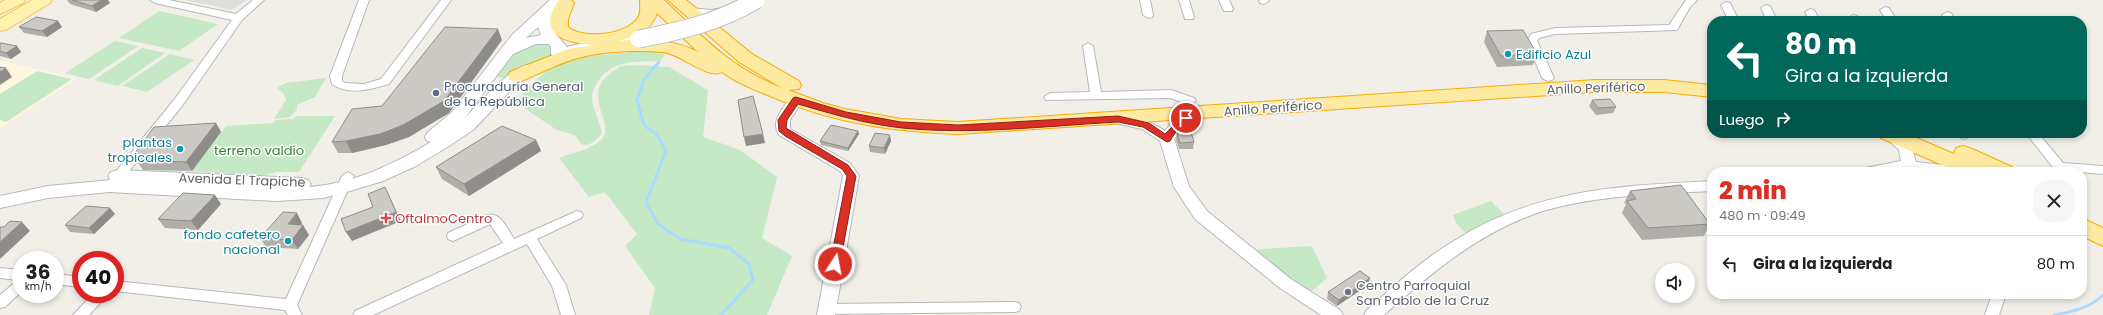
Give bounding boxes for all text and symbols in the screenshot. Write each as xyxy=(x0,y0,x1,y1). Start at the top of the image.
text: 80 m xyxy=(1785,25,1857,64)
icon: left xyxy=(1719,32,1771,84)
place label: Edificio Azul xyxy=(1516,45,1591,64)
marker: Edificio Azul xyxy=(1503,49,1513,59)
text: Gira a la izquierda xyxy=(1785,63,1948,88)
place label: Procuraduría General de la República xyxy=(444,77,583,111)
street label: Anillo Periférico xyxy=(1546,77,1646,99)
marker: Procuraduría General de la República xyxy=(431,88,441,98)
street label: Anillo Periférico xyxy=(1223,95,1323,121)
pin xyxy=(1169,101,1203,135)
icon: arrive xyxy=(1175,107,1197,129)
icon: right xyxy=(1772,108,1794,130)
text: Luego xyxy=(1719,109,1764,130)
place label: plantas tropicales xyxy=(107,133,172,167)
park label: terreno valdío xyxy=(214,141,304,160)
marker: plantas tropicales xyxy=(175,144,185,154)
street label: Avenida El Trapiche xyxy=(178,168,306,192)
text: 2 min xyxy=(1719,174,1787,207)
button: close xyxy=(2033,180,2075,222)
text: 480 m · 09:49 xyxy=(1719,206,1806,225)
place label: OftalmoCentro xyxy=(395,209,492,228)
marker: OftalmoCentro xyxy=(380,212,392,224)
place label: fondo cafetero nacional xyxy=(184,225,280,259)
marker: fondo cafetero nacional xyxy=(283,236,293,246)
position arrow xyxy=(814,243,856,285)
speed limit sign: 40 xyxy=(72,251,124,303)
icon: left xyxy=(1719,253,1741,275)
text: Gira a la izquierda xyxy=(1753,253,1892,274)
text: 80 m xyxy=(2037,253,2075,274)
text: 36 xyxy=(26,258,50,286)
map controls xyxy=(1655,263,1695,303)
button: sound xyxy=(1655,263,1695,303)
place label: Centro Parroquial San Pablo de la Cruz xyxy=(1356,276,1489,310)
text: km/h xyxy=(25,279,51,294)
marker: Centro Parroquial San Pablo de la Cruz xyxy=(1343,287,1353,297)

